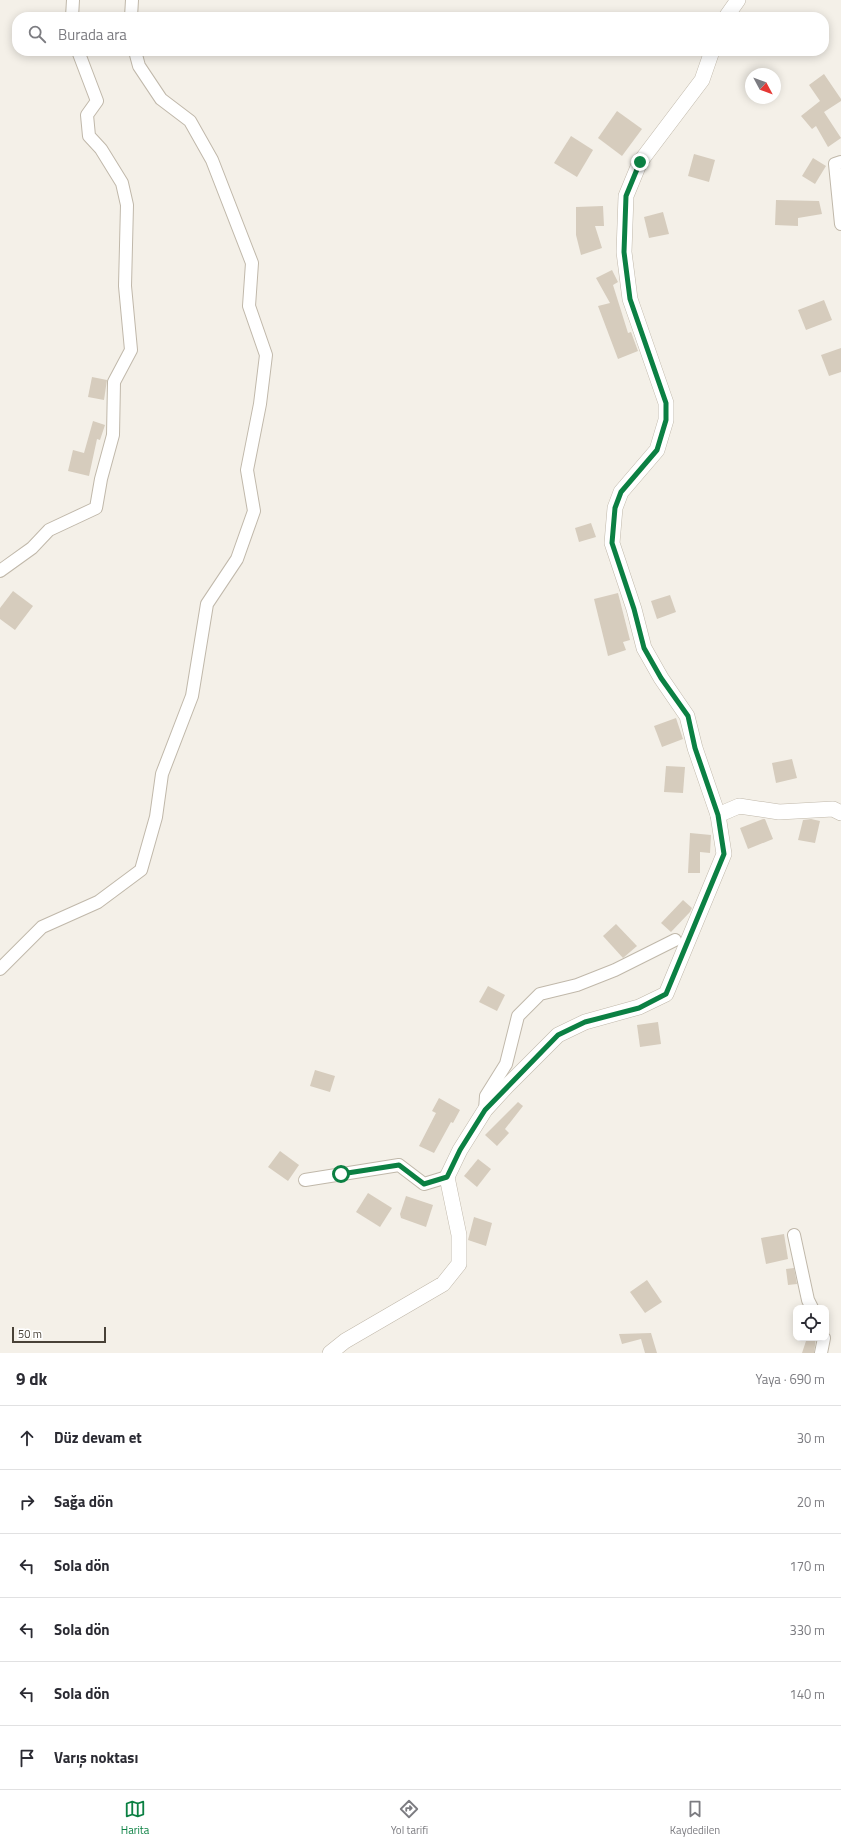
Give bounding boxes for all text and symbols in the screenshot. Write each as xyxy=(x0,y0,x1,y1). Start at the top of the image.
search box xyxy=(12,12,829,56)
icon: search xyxy=(26,23,48,45)
text: Burada ara xyxy=(58,23,127,46)
north arrow xyxy=(745,68,781,104)
route end xyxy=(631,153,649,171)
route start xyxy=(332,1165,350,1183)
map controls xyxy=(793,1305,829,1341)
button: locate xyxy=(793,1305,829,1341)
scale bar xyxy=(12,1325,106,1344)
text: 50 m xyxy=(18,1326,42,1342)
text: 9 dk xyxy=(16,1366,47,1392)
text: Yaya · 690 m xyxy=(756,1369,825,1389)
text: Düz devam et xyxy=(54,1426,142,1449)
icon: ahead xyxy=(16,1427,38,1449)
text: 30 m xyxy=(797,1428,825,1448)
text: Sağa dön xyxy=(54,1490,113,1513)
icon: right xyxy=(16,1491,38,1513)
text: 20 m xyxy=(797,1492,825,1512)
text: Sola dön xyxy=(54,1554,110,1577)
icon: left xyxy=(16,1555,38,1577)
text: 170 m xyxy=(789,1556,825,1576)
text: Sola dön xyxy=(54,1618,110,1641)
icon: left xyxy=(16,1619,38,1641)
text: 330 m xyxy=(789,1620,825,1640)
text: Sola dön xyxy=(54,1682,110,1705)
icon: left xyxy=(16,1683,38,1705)
text: 140 m xyxy=(789,1684,825,1704)
text: Varış noktası xyxy=(54,1746,138,1769)
icon: arrive xyxy=(16,1747,38,1769)
tab: Harita xyxy=(121,1798,149,1838)
tab: Yol tarifi xyxy=(391,1798,428,1838)
tab: Kaydedilen xyxy=(670,1798,720,1838)

